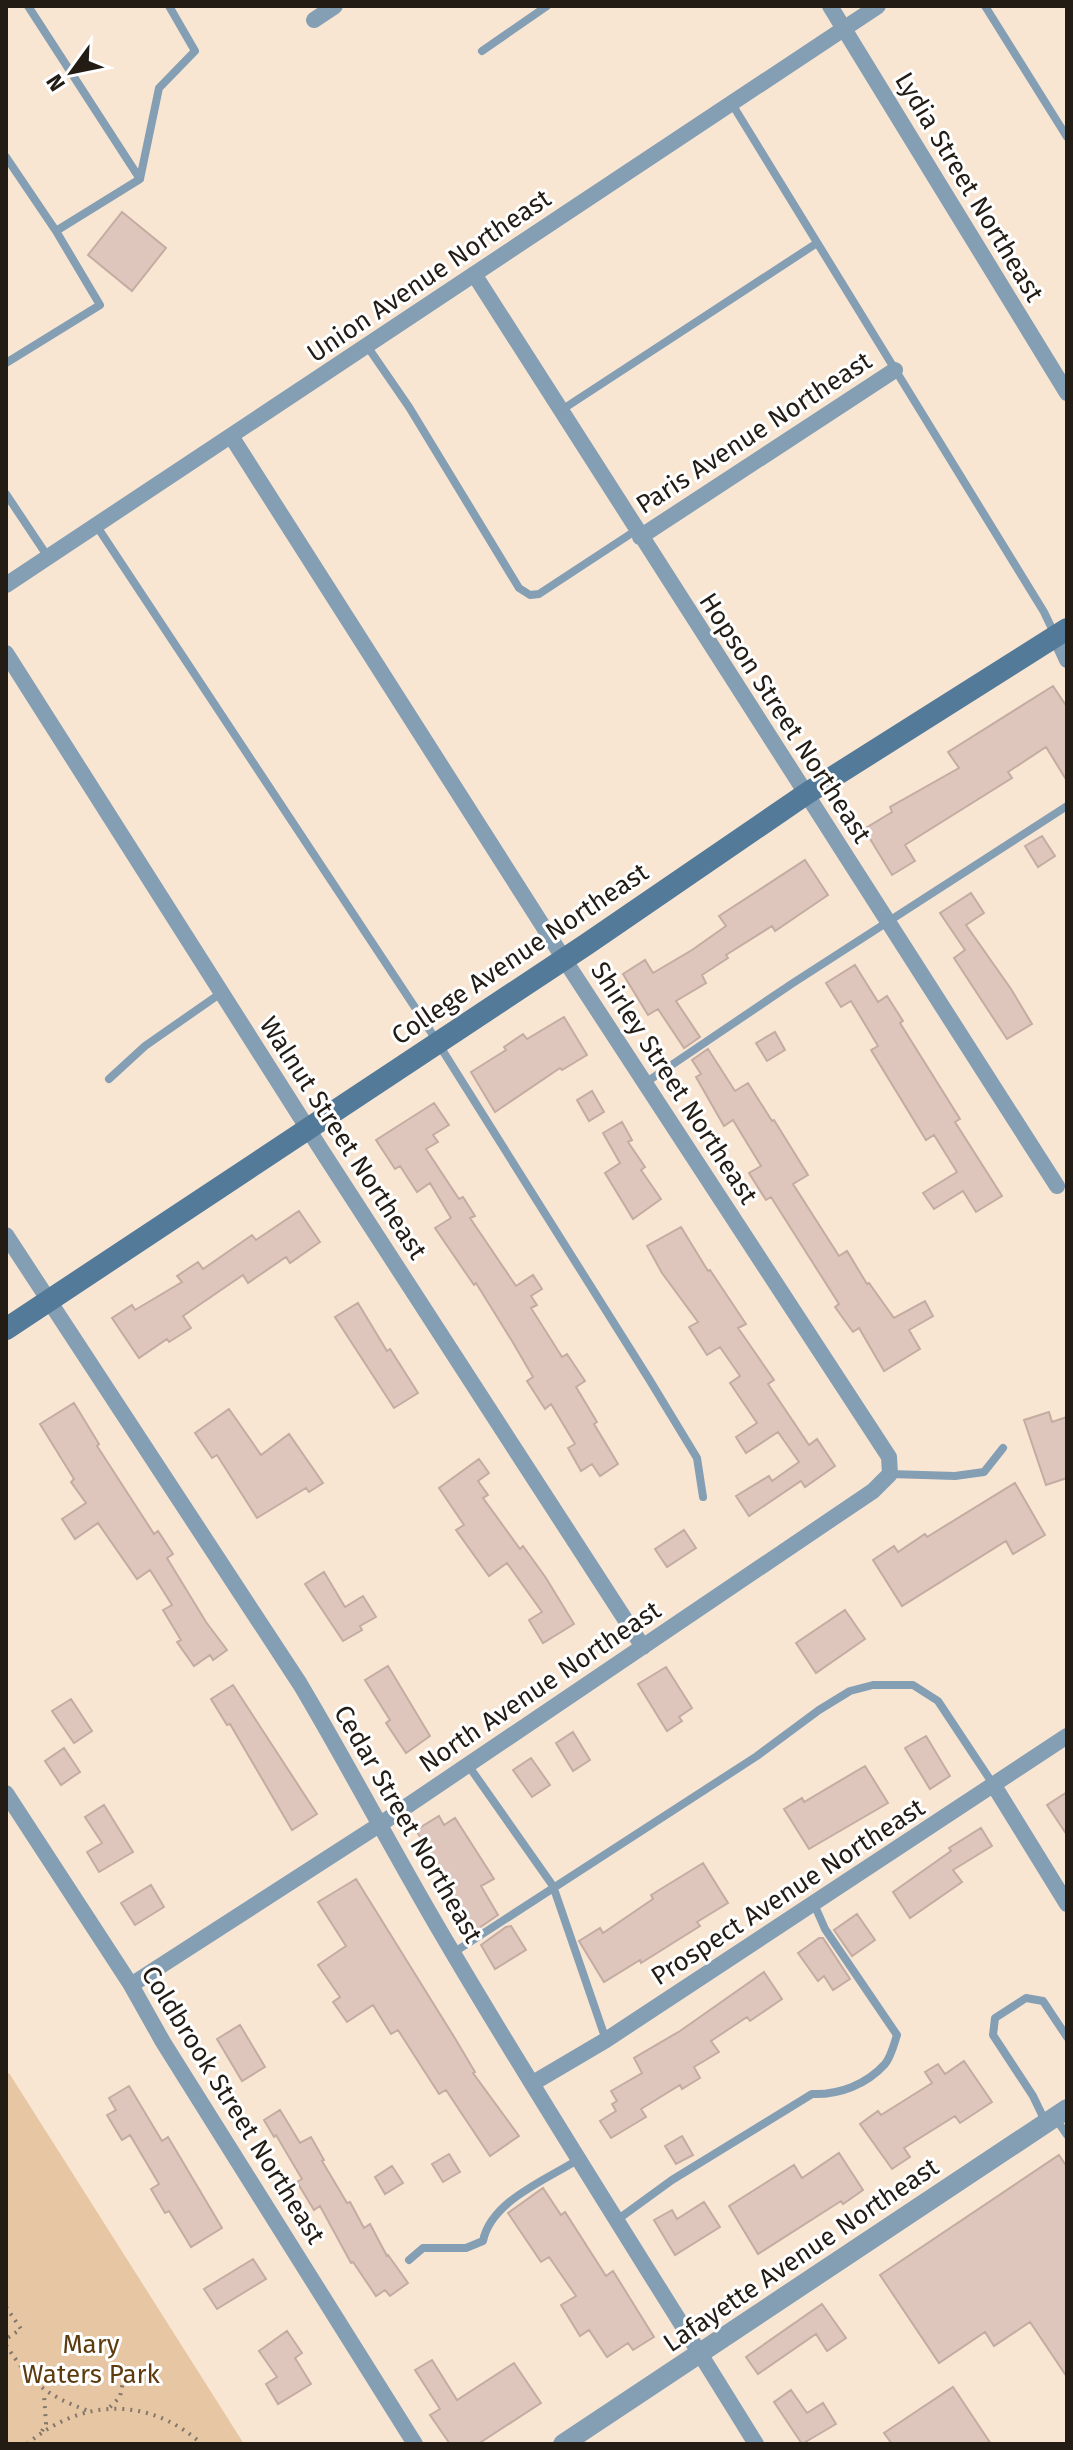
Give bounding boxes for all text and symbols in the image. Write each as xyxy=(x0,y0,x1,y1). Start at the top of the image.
north arrow xyxy=(32,32,112,112)
street label: Lydia Street Northeast xyxy=(888,67,1050,308)
text: N xyxy=(40,69,71,96)
street label: Union Avenue Northeast xyxy=(301,183,557,369)
street label: Paris Avenue Northeast xyxy=(631,345,878,521)
street label: Hopson Street Northeast xyxy=(692,587,878,849)
street label: College Avenue Northeast xyxy=(386,856,655,1052)
street label: Shirley Street Northeast xyxy=(584,956,764,1210)
street label: Walnut Street Northeast xyxy=(253,1011,433,1266)
street label: North Avenue Northeast xyxy=(413,1594,667,1779)
street label: Cedar Street Northeast xyxy=(327,1700,489,1949)
street label: Prospect Avenue Northeast xyxy=(646,1792,931,1992)
street label: Coldbrook Street Northeast xyxy=(135,1960,332,2250)
street label: Lafayette Avenue Northeast xyxy=(658,2151,945,2359)
park label: Mary Waters Park xyxy=(22,2329,161,2390)

